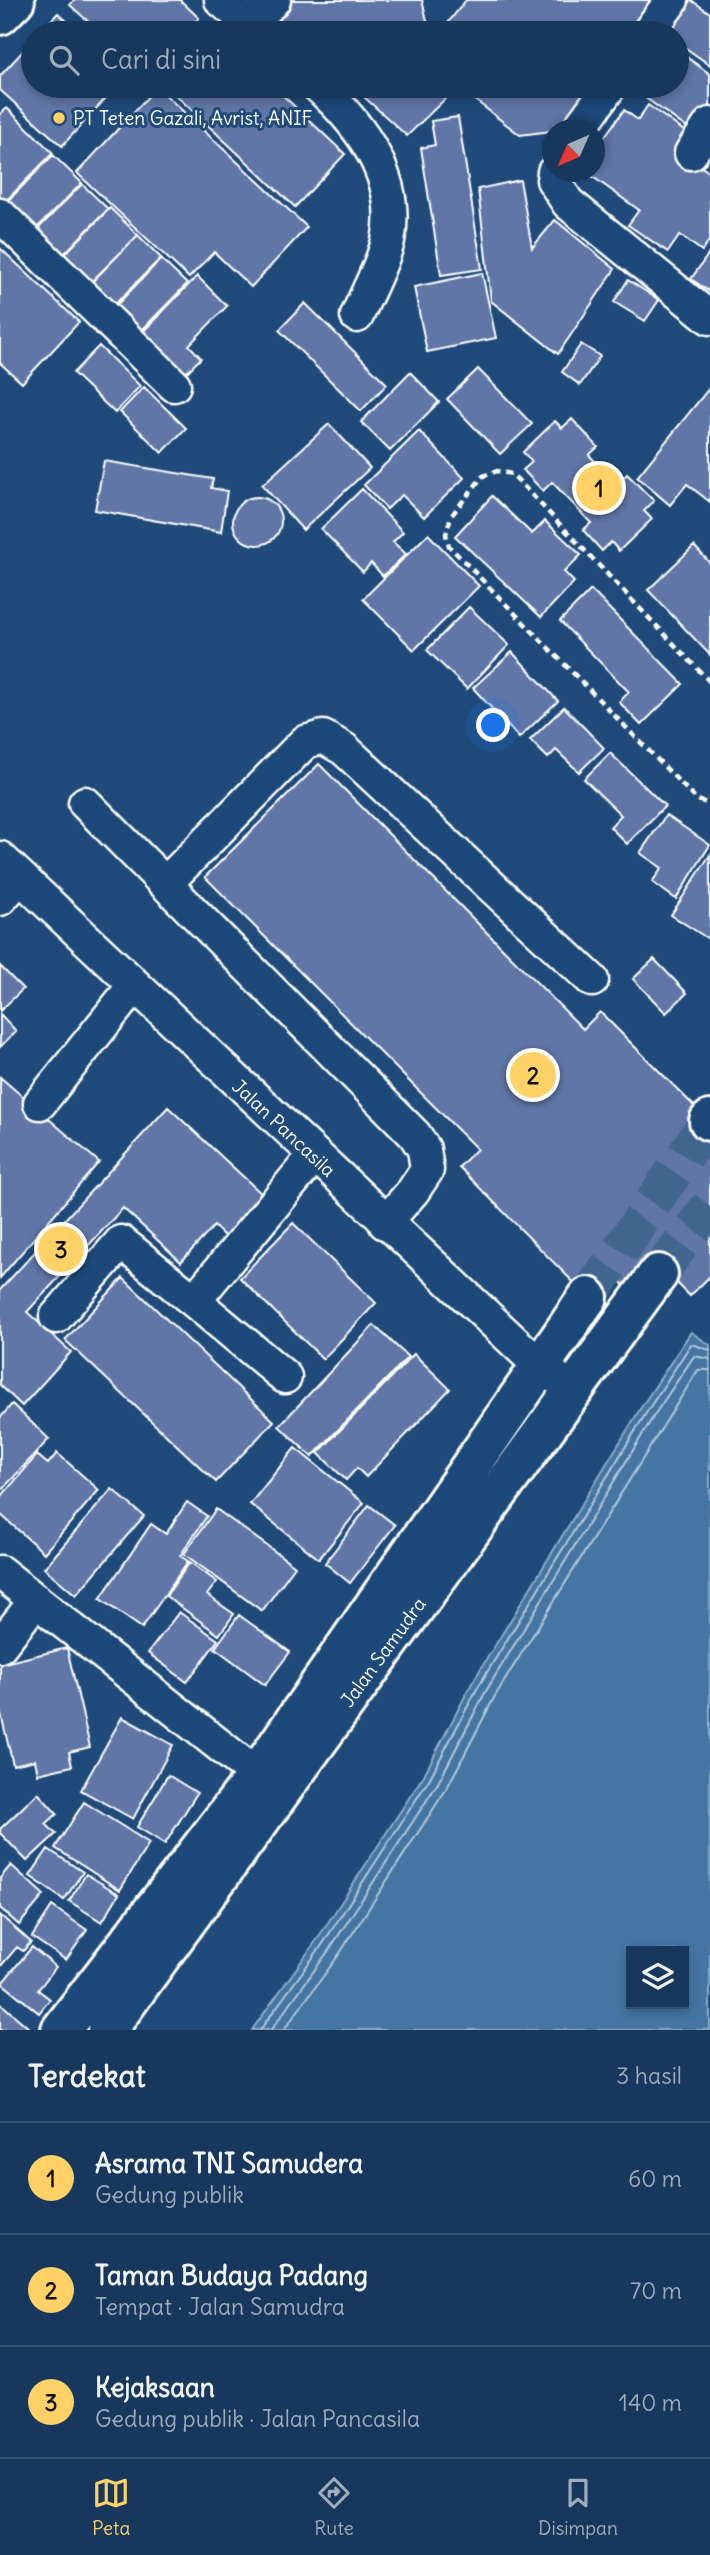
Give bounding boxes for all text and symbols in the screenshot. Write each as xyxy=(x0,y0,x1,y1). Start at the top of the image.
search box xyxy=(21,21,689,98)
icon: search xyxy=(45,41,83,79)
text: Cari di sini xyxy=(101,43,221,76)
place label: PT Teten Gazali, Avrist, ANIF xyxy=(73,106,313,130)
marker: PT Teten Gazali, Avrist, ANIF xyxy=(51,110,67,126)
north arrow xyxy=(542,119,605,182)
pin: 1 xyxy=(576,462,622,514)
your location xyxy=(476,708,510,742)
pin: 2 xyxy=(510,1049,556,1101)
street label: Jalan Pancasila xyxy=(227,1074,341,1182)
pin: 3 xyxy=(38,1223,84,1275)
street label: Jalan Samudra xyxy=(335,1592,431,1712)
map controls xyxy=(626,1946,689,2009)
button: layers xyxy=(626,1946,689,2009)
text: Terdekat xyxy=(28,2057,146,2095)
text: 3 hasil xyxy=(616,2061,682,2090)
text: Asrama TNI Samudera xyxy=(95,2147,363,2180)
text: 1 xyxy=(46,2164,56,2193)
text: 60 m xyxy=(628,2164,682,2193)
text: Gedung publik xyxy=(95,2180,244,2209)
text: Taman Budaya Padang xyxy=(95,2259,368,2292)
text: 2 xyxy=(45,2276,57,2305)
text: 70 m xyxy=(630,2276,682,2305)
text: Tempat · Jalan Samudra xyxy=(95,2292,345,2321)
text: Kejaksaan xyxy=(95,2371,215,2404)
text: 3 xyxy=(44,2388,58,2417)
text: 140 m xyxy=(619,2388,682,2417)
text: Gedung publik · Jalan Pancasila xyxy=(95,2404,420,2433)
tab: Peta xyxy=(92,2474,130,2540)
tab: Rute xyxy=(314,2474,354,2540)
tab: Disimpan xyxy=(538,2474,618,2540)

